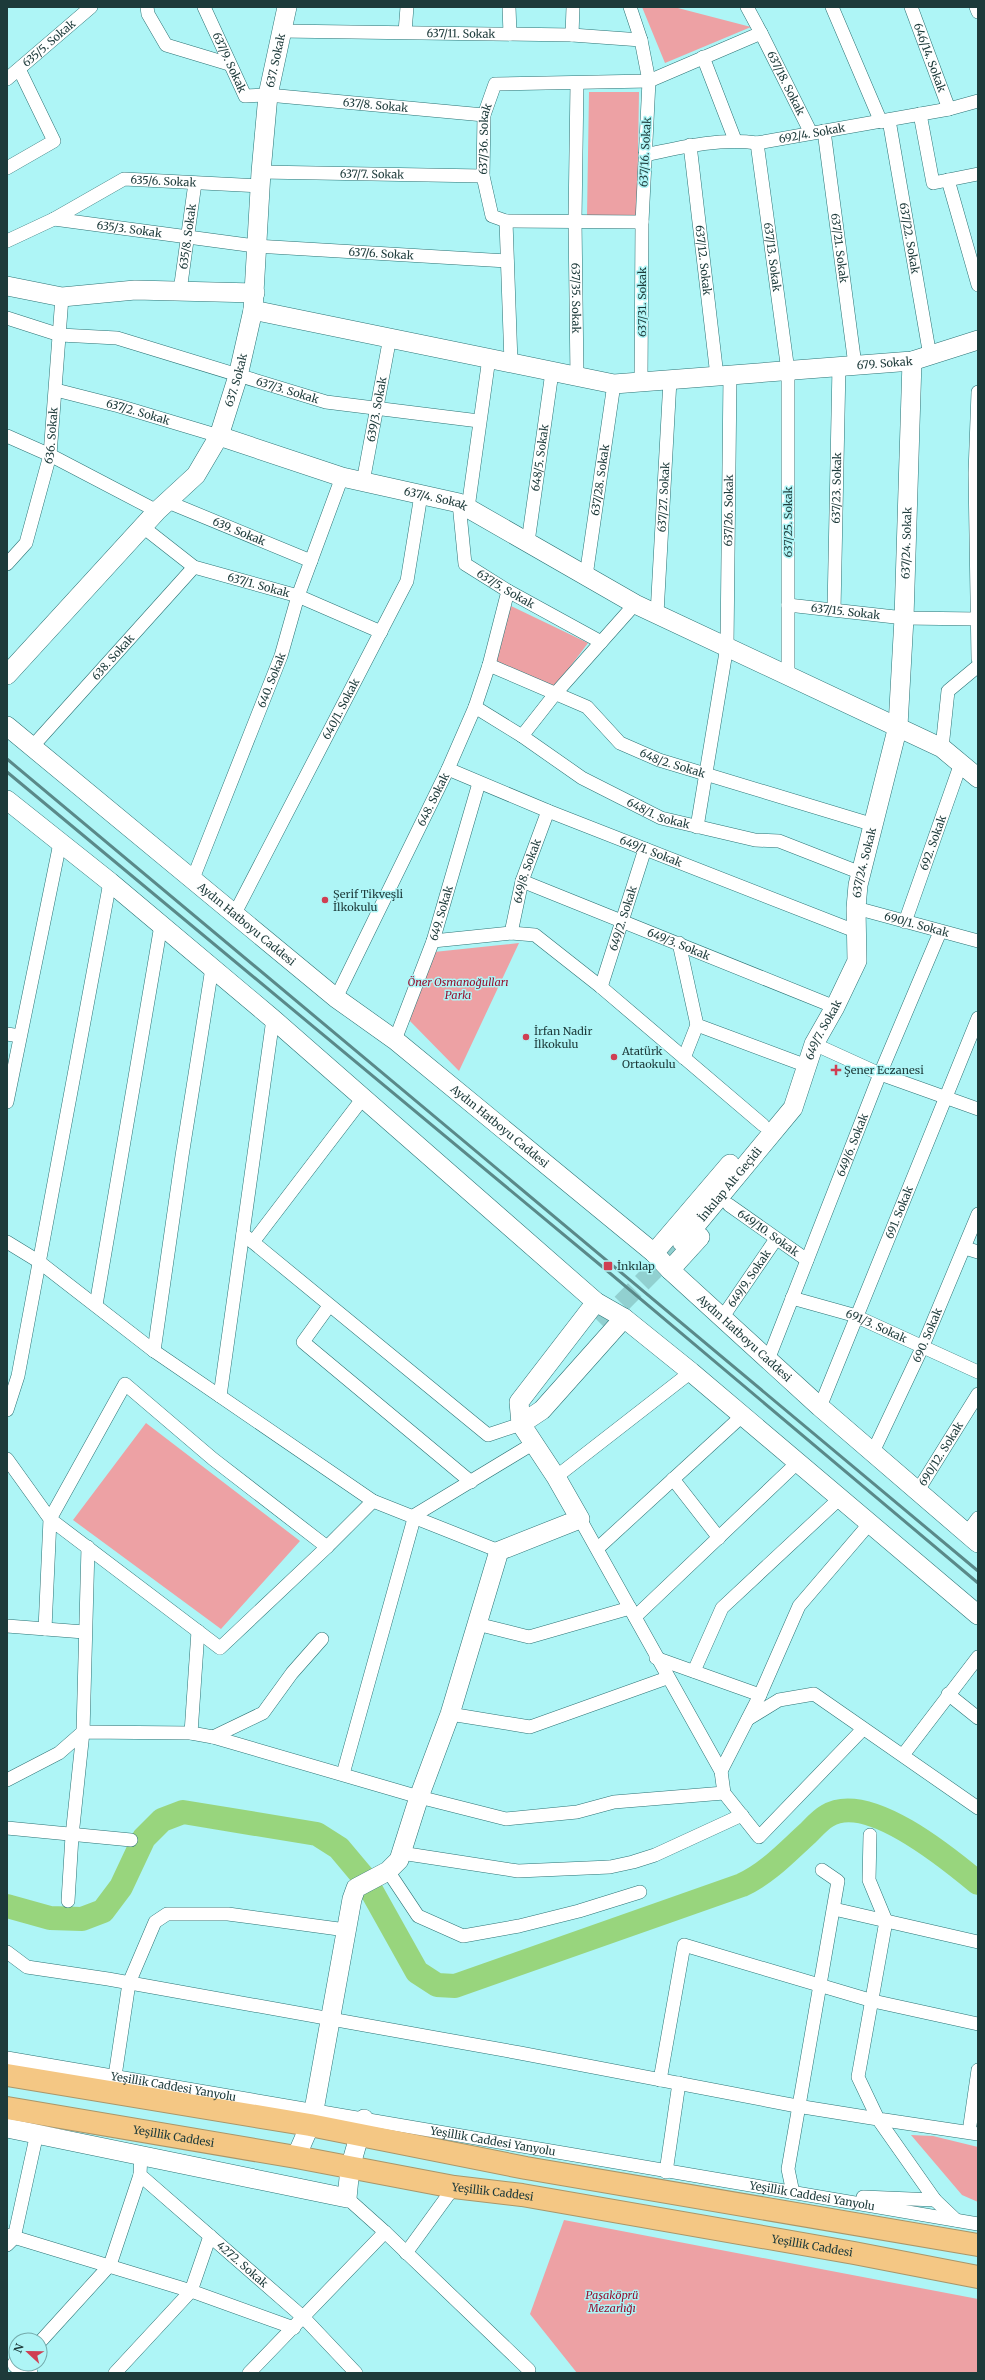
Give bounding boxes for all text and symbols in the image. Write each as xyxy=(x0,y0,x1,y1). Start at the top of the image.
street label: 635/5. Sokak xyxy=(19,17,78,70)
street label: 646/14. Sokak xyxy=(911,21,949,94)
street label: 637/11. Sokak xyxy=(427,26,495,41)
street label: 637/9. Sokak xyxy=(210,30,250,95)
street label: 637. Sokak xyxy=(263,32,288,89)
street label: 637/18. Sokak xyxy=(764,49,808,118)
street label: 637/8. Sokak xyxy=(342,95,409,115)
street label: 637/36. Sokak xyxy=(476,101,495,175)
street label: 637/16. Sokak xyxy=(636,117,654,187)
street label: 692/4. Sokak xyxy=(778,121,846,146)
street label: 637/7. Sokak xyxy=(340,166,404,182)
street label: 635/6. Sokak xyxy=(130,172,197,190)
street label: 637/22. Sokak xyxy=(896,201,923,275)
street label: 635/8. Sokak xyxy=(176,203,199,270)
street label: 637/21. Sokak xyxy=(828,212,851,284)
street label: 635/3. Sokak xyxy=(96,218,163,240)
street label: 637/13. Sokak xyxy=(761,221,784,292)
street label: 637/12. Sokak xyxy=(692,224,715,296)
street label: 637/6. Sokak xyxy=(348,245,414,262)
street label: 637/35. Sokak xyxy=(569,263,583,333)
street label: 637/31. Sokak xyxy=(635,267,649,337)
street label: 637. Sokak xyxy=(222,352,250,409)
street label: 679. Sokak xyxy=(856,354,913,372)
street label: 637/3. Sokak xyxy=(254,374,321,406)
street label: 639/3. Sokak xyxy=(364,376,389,443)
street label: 637/2. Sokak xyxy=(105,396,172,428)
street label: 636. Sokak xyxy=(41,407,61,465)
street label: 648/5. Sokak xyxy=(528,423,552,492)
street label: 637/28. Sokak xyxy=(588,443,612,517)
street label: 637/23. Sokak xyxy=(829,452,844,524)
street label: 637/27. Sokak xyxy=(655,462,672,533)
street label: 637/26. Sokak xyxy=(721,474,736,547)
street label: 637/4. Sokak xyxy=(403,484,470,514)
street label: 637/25. Sokak xyxy=(781,486,795,558)
street label: 637/24. Sokak xyxy=(898,507,914,579)
street label: 639. Sokak xyxy=(211,514,268,549)
street label: 637/5. Sokak xyxy=(474,566,537,611)
street label: 637/1. Sokak xyxy=(226,570,291,600)
street label: 637/15. Sokak xyxy=(810,601,881,622)
street label: 638. Sokak xyxy=(89,631,137,683)
street label: 640. Sokak xyxy=(254,651,289,710)
street label: 640/1. Sokak xyxy=(319,676,362,742)
street label: 648/2. Sokak xyxy=(638,745,707,781)
street label: 648. Sokak xyxy=(414,770,452,829)
street label: 648/1. Sokak xyxy=(624,795,691,832)
street label: 692. Sokak xyxy=(917,813,949,872)
street label: 637/24. Sokak xyxy=(850,826,879,899)
street label: 649/1. Sokak xyxy=(618,833,684,870)
street label: 649/8. Sokak xyxy=(510,837,544,905)
street label: Aydın Hatboyu Caddesi xyxy=(194,879,299,969)
street label: 649. Sokak xyxy=(426,884,456,942)
street label: 649/2. Sokak xyxy=(606,884,640,953)
place label: Şerif Tikveşli İlkokulu xyxy=(333,887,404,914)
marker: Şerif Tikveşli İlkokulu xyxy=(320,895,330,905)
street label: 690/1. Sokak xyxy=(883,909,951,940)
street label: 649/3. Sokak xyxy=(645,925,712,963)
park label: Öner Osmanoğulları Parkı xyxy=(408,975,508,1002)
street label: 649/7. Sokak xyxy=(802,998,844,1062)
place label: İrfan Nadir İlkokulu xyxy=(534,1024,592,1051)
marker: İrfan Nadir İlkokulu xyxy=(521,1032,531,1042)
place label: Atatürk Ortaokulu xyxy=(621,1044,676,1071)
marker: Atatürk Ortaokulu xyxy=(609,1052,619,1062)
place label: Şener Eczanesi xyxy=(844,1063,924,1077)
marker: Şener Eczanesi xyxy=(831,1065,841,1075)
street label: Aydın Hatboyu Caddesi xyxy=(447,1081,552,1171)
street label: 649/6. Sokak xyxy=(833,1111,871,1179)
street label: İnkılap Alt Geçidi xyxy=(695,1144,765,1224)
street label: 691. Sokak xyxy=(882,1184,916,1241)
street label: 649/10. Sokak xyxy=(735,1206,802,1259)
street label: 649/9. Sokak xyxy=(724,1247,774,1310)
place label: İnkılap xyxy=(617,1259,655,1273)
marker: İnkılap xyxy=(602,1260,614,1272)
street label: Aydın Hatboyu Caddesi xyxy=(694,1291,795,1385)
street label: 691/3. Sokak xyxy=(844,1306,909,1346)
street label: 690. Sokak xyxy=(909,1306,945,1365)
street label: 690/12. Sokak xyxy=(915,1419,966,1489)
street label: Yeşillik Caddesi Yanyolu xyxy=(109,2069,237,2104)
street label: Yeşillik Caddesi xyxy=(131,2122,216,2150)
street label: Yeşillik Caddesi Yanyolu xyxy=(428,2123,557,2159)
street label: Yeşillik Caddesi Yanyolu xyxy=(748,2178,876,2213)
street label: Yeşillik Caddesi xyxy=(450,2180,535,2204)
street label: Yeşillik Caddesi xyxy=(770,2232,854,2260)
street label: 4272. Sokak xyxy=(214,2238,271,2290)
park label: Paşaköprü Mezarlığı xyxy=(585,2288,639,2315)
north arrow xyxy=(8,2332,48,2372)
text: N xyxy=(11,2341,27,2355)

